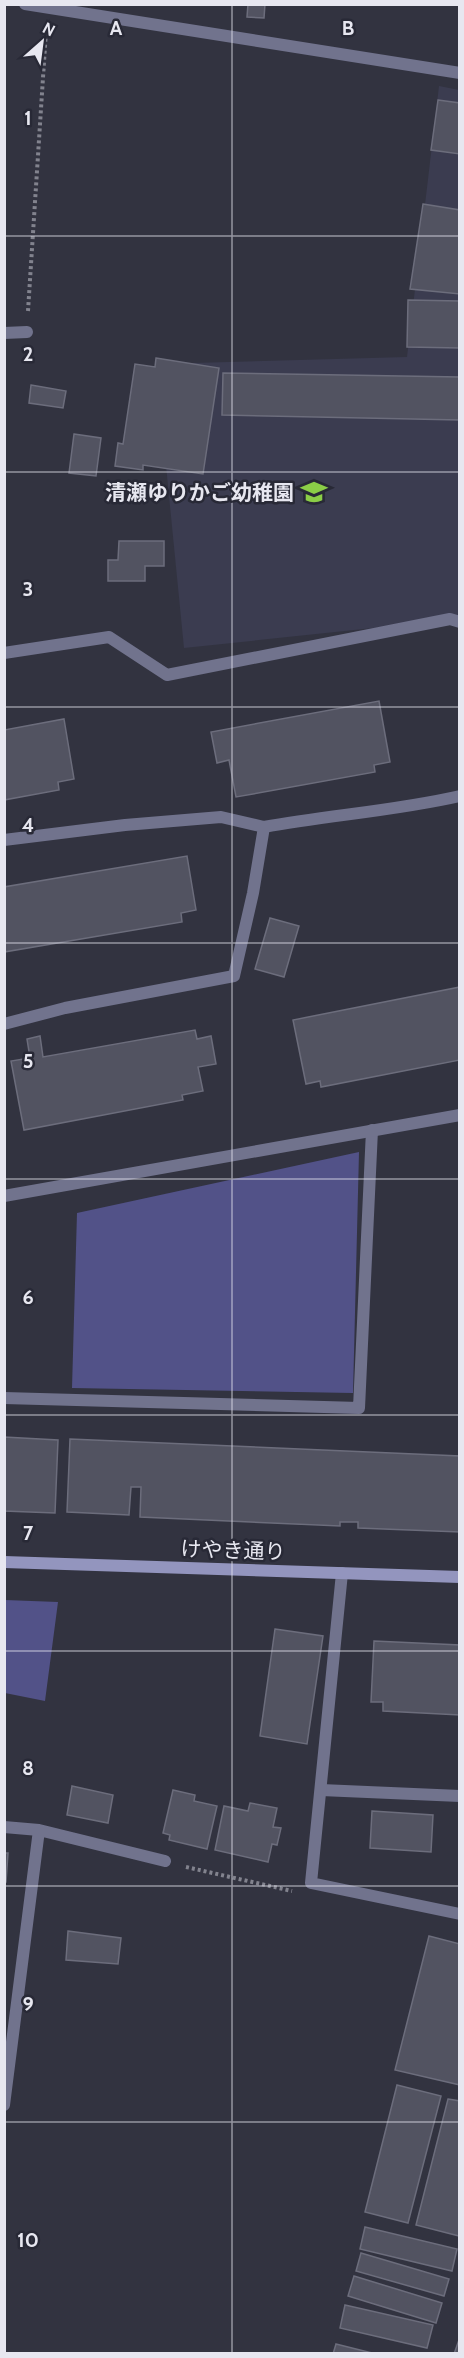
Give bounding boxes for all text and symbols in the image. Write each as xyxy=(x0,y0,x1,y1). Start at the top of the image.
north arrow xyxy=(12,12,72,72)
text: A xyxy=(110,16,123,40)
text: B xyxy=(342,16,354,40)
text: N xyxy=(39,18,58,40)
text: 1 xyxy=(24,106,32,130)
text: 2 xyxy=(23,342,33,366)
school or university icon: 清瀬ゆりかご幼稚園 xyxy=(299,477,329,507)
place label: 清瀬ゆりかご幼稚園 xyxy=(105,480,294,505)
text: 3 xyxy=(23,577,33,601)
text: 4 xyxy=(22,813,34,837)
text: 5 xyxy=(23,1049,33,1073)
text: 6 xyxy=(22,1285,34,1309)
text: 7 xyxy=(23,1521,34,1545)
street label: けやき通り xyxy=(180,1536,286,1564)
text: 8 xyxy=(22,1756,34,1780)
text: 9 xyxy=(22,1992,34,2016)
text: 10 xyxy=(17,2228,39,2252)

